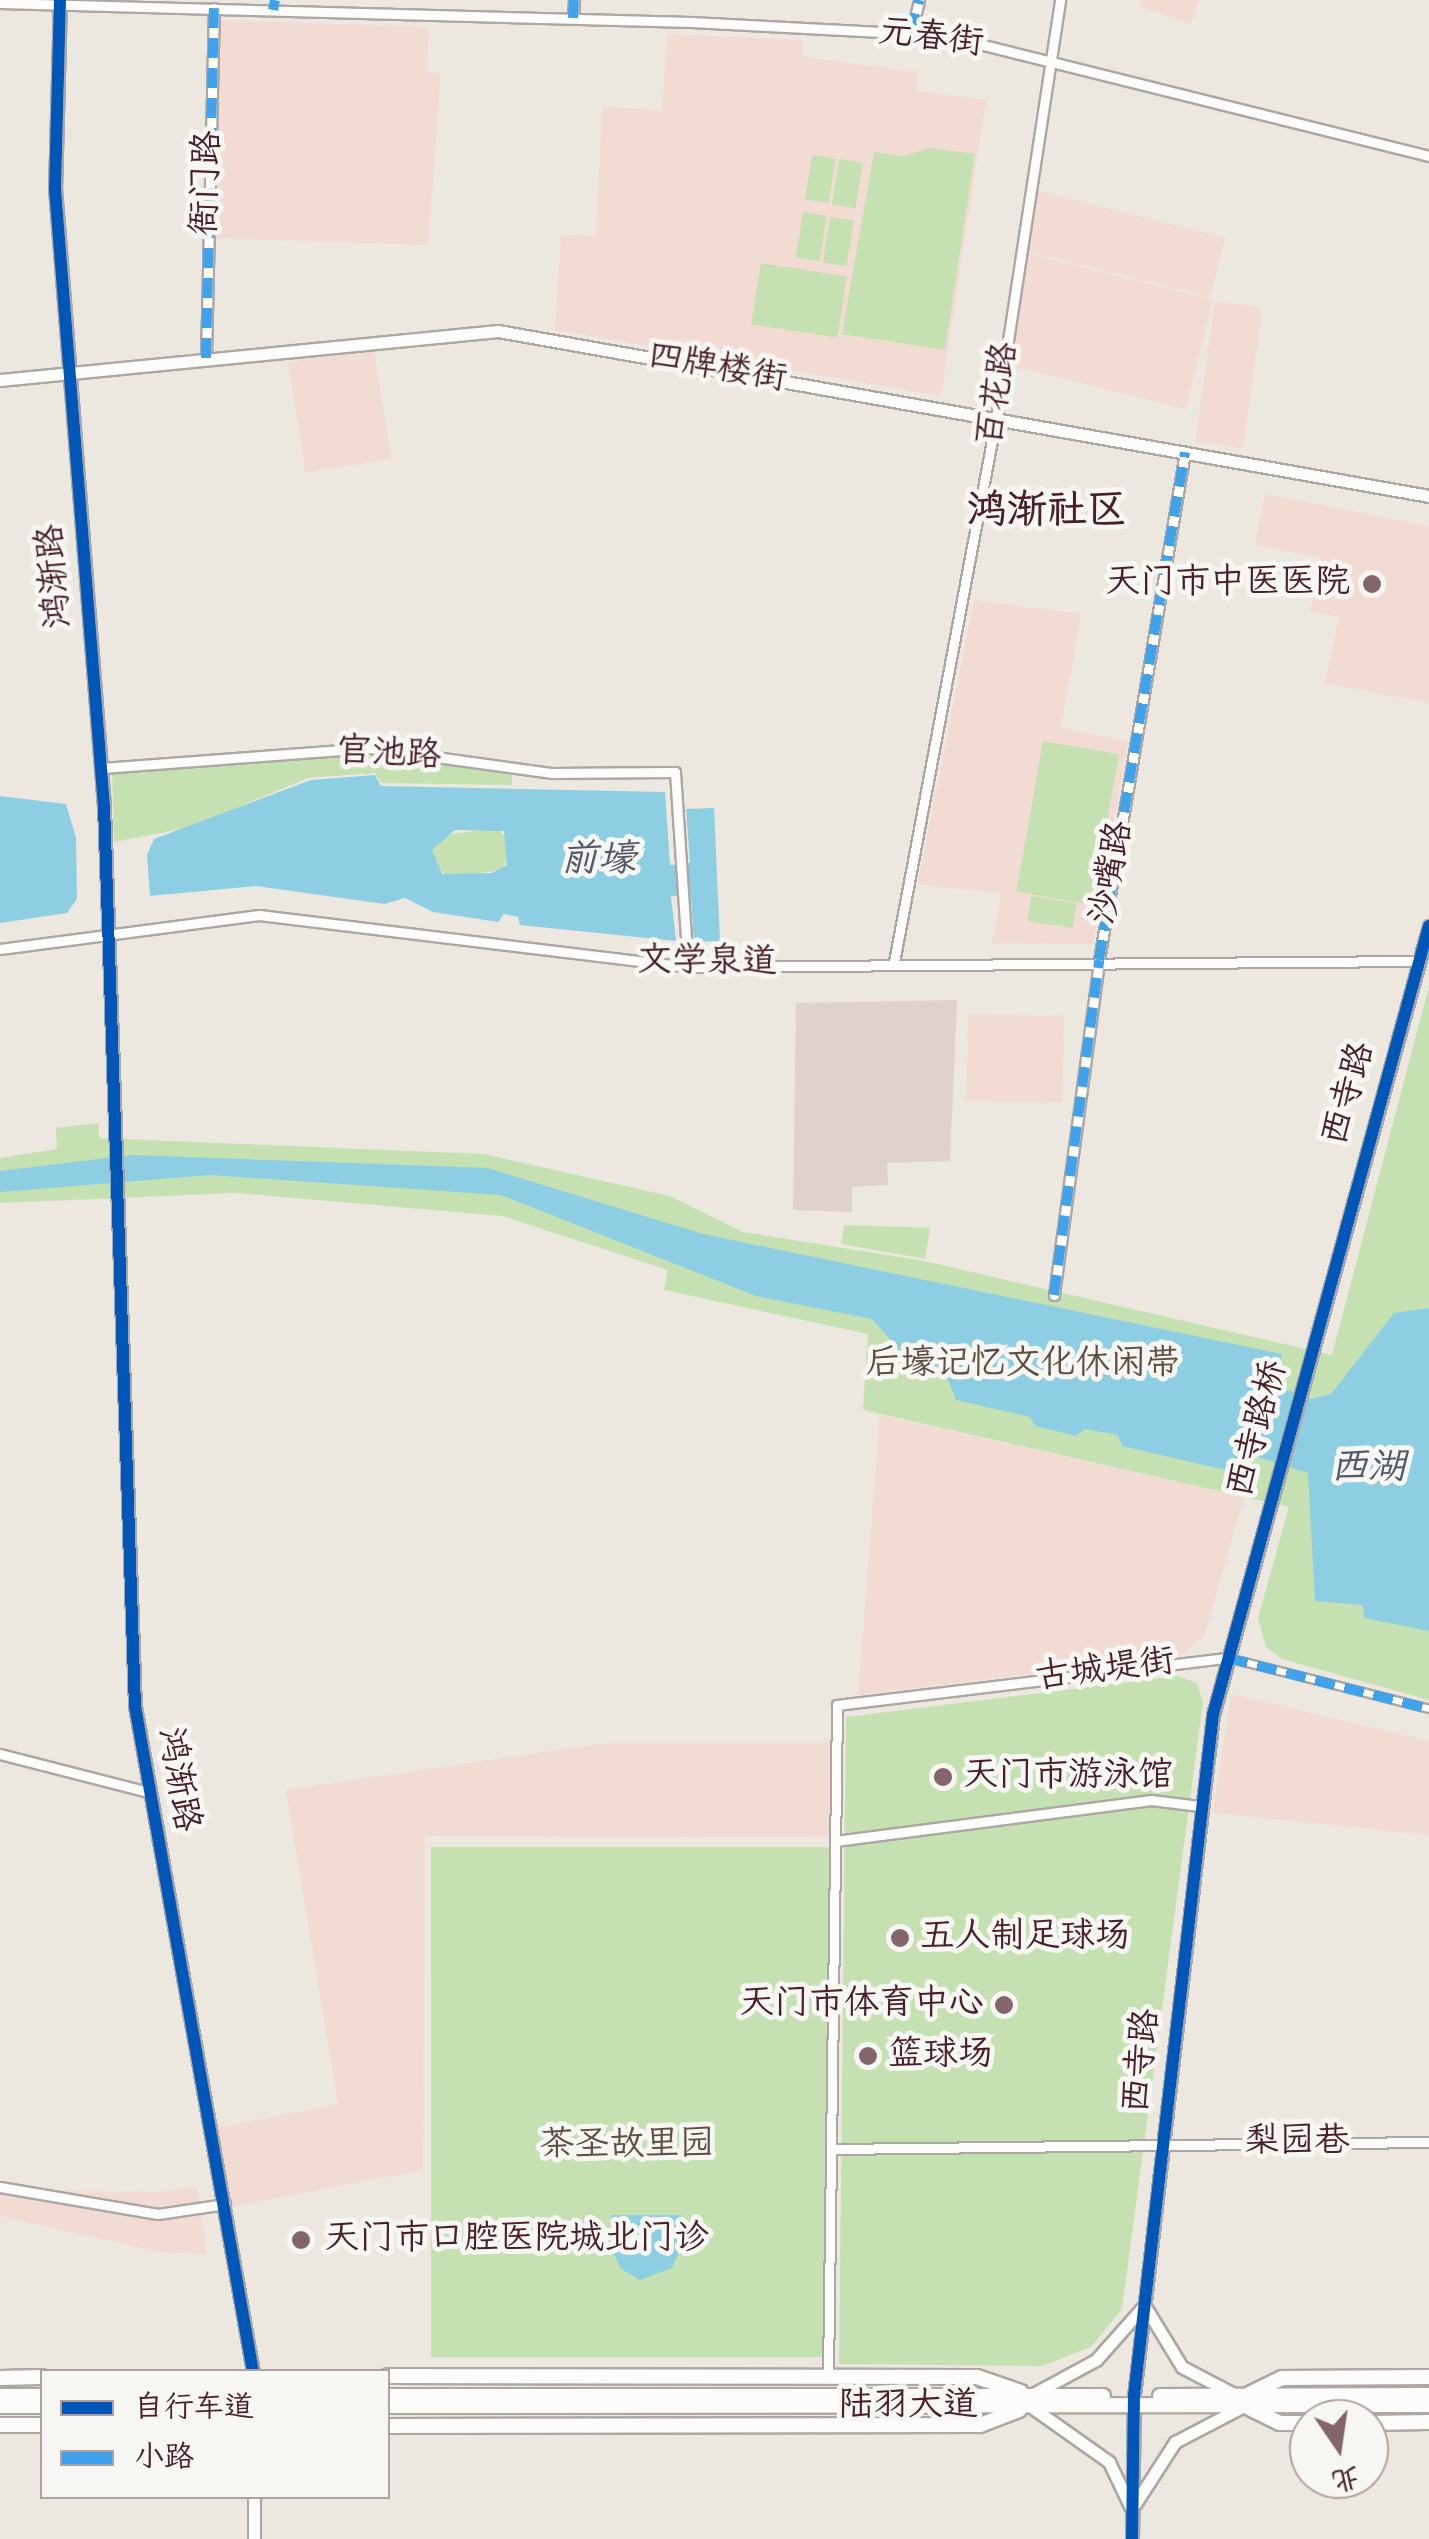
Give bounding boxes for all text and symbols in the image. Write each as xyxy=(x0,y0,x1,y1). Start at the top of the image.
street label: 元春街 xyxy=(876,12,986,66)
street label: 衙门路 xyxy=(185,130,231,236)
street label: 四牌楼街 xyxy=(644,336,790,402)
street label: 百花路 xyxy=(970,339,1028,449)
district label: 鸿渐社区 xyxy=(967,489,1127,537)
street label: 鸿渐路 xyxy=(31,522,81,630)
place label: 天门市中医医院 xyxy=(1105,563,1350,605)
marker: 天门市中医医院 xyxy=(1359,571,1385,597)
street label: 官池路 xyxy=(335,731,443,779)
street label: 沙嘴路 xyxy=(1083,818,1143,928)
water label: 前壕 xyxy=(560,839,636,885)
street label: 文学泉道 xyxy=(637,941,777,985)
street label: 西寺路 xyxy=(1315,1038,1385,1150)
park label: 后壕记忆文化休闲带 xyxy=(866,1344,1180,1386)
street label: 西寺路桥 xyxy=(1221,1356,1297,1502)
water label: 西湖 xyxy=(1330,1447,1406,1493)
street label: 古城堤街 xyxy=(1033,1642,1177,1700)
street label: 鸿渐路 xyxy=(147,1725,207,1835)
place label: 天门市游泳馆 xyxy=(963,1756,1173,1798)
marker: 天门市游泳馆 xyxy=(932,1766,954,1788)
place label: 五人制足球场 xyxy=(920,1917,1130,1959)
marker: 五人制足球场 xyxy=(889,1927,911,1949)
place label: 天门市体育中心 xyxy=(739,1984,984,2026)
marker: 天门市体育中心 xyxy=(993,1994,1015,2016)
street label: 西寺路 xyxy=(1117,2007,1169,2115)
place label: 篮球场 xyxy=(888,2035,993,2077)
marker: 篮球场 xyxy=(857,2045,879,2067)
street label: 梨园巷 xyxy=(1245,2122,1349,2164)
park label: 茶圣故里园 xyxy=(540,2125,714,2167)
place label: 天门市口腔医院城北门诊 xyxy=(324,2219,709,2261)
marker: 天门市口腔医院城北门诊 xyxy=(288,2227,314,2253)
legend xyxy=(40,2369,390,2499)
street label: 陆羽大道 xyxy=(838,2386,978,2428)
text: 自行车道 xyxy=(134,2387,254,2431)
north arrow xyxy=(1289,2399,1389,2499)
text: 小路 xyxy=(134,2437,194,2481)
text: 北 xyxy=(1327,2454,1364,2500)

